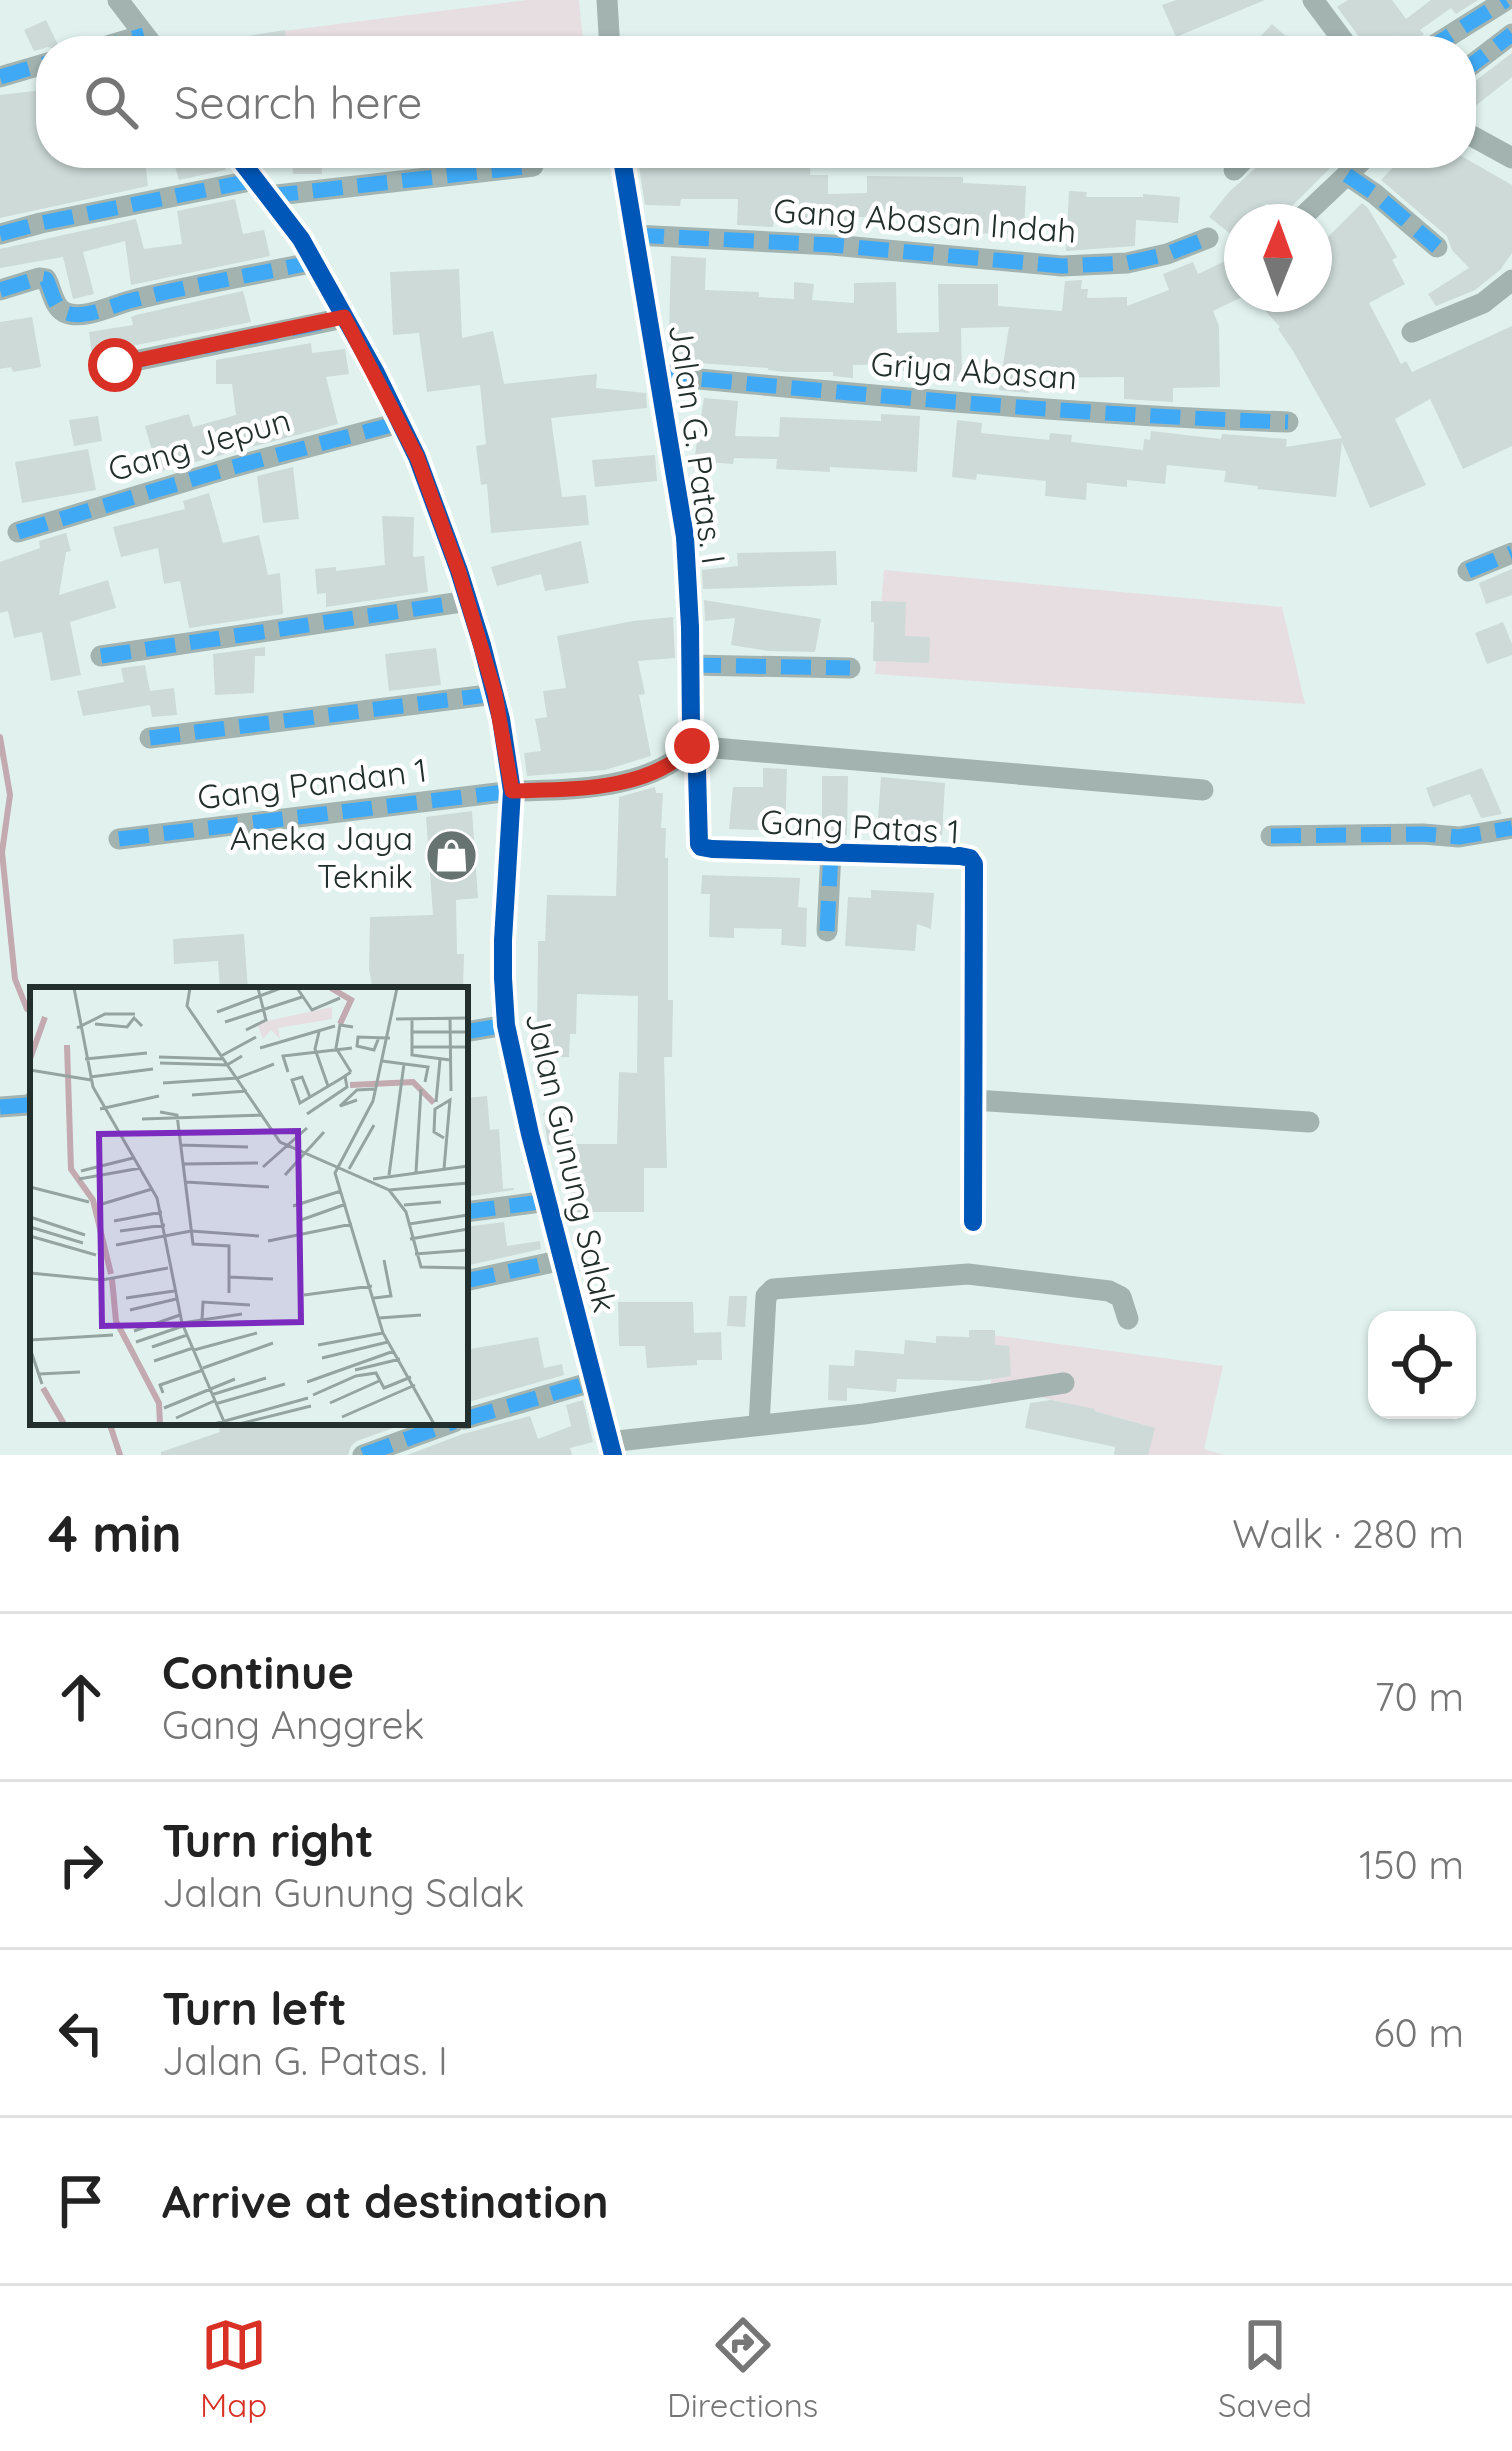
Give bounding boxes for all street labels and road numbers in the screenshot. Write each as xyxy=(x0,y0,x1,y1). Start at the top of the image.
street label: Gang Abasan Indah xyxy=(772,189,1078,251)
street label: Jalan G. Patas. I xyxy=(661,321,735,567)
street label: Griya Abasan xyxy=(870,342,1078,398)
street label: Gang Jepun xyxy=(103,398,295,490)
street label: Gang Pandan 1 xyxy=(195,749,429,817)
street label: Gang Patas 1 xyxy=(759,800,961,852)
street label: Jalan Gunung Salak xyxy=(518,1008,626,1316)

